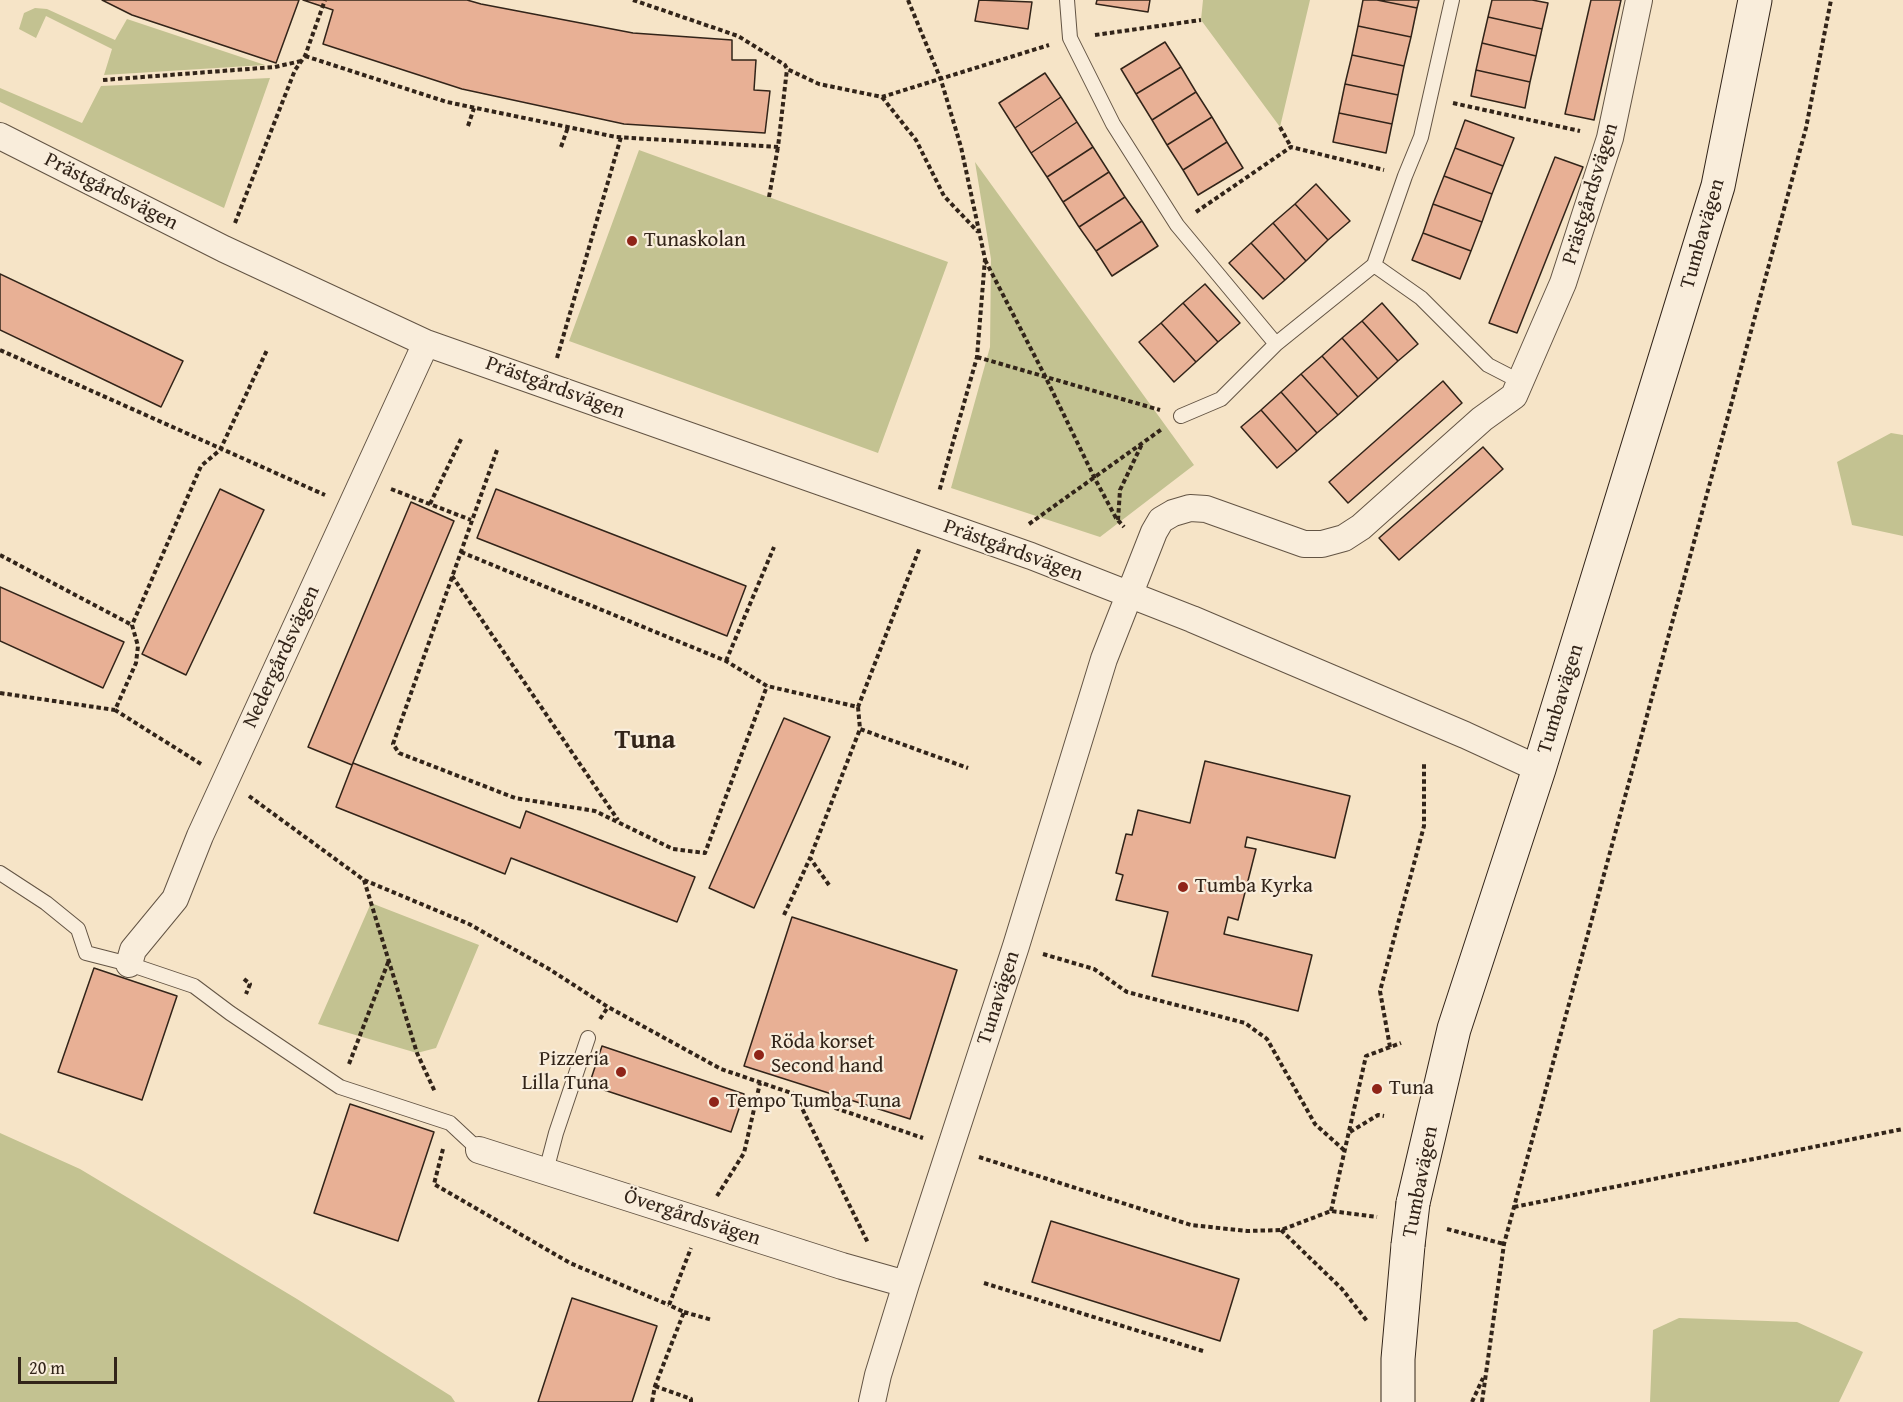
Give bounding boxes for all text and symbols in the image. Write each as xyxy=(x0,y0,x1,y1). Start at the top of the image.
street label: Prästgårdsvägen xyxy=(1558,120,1624,268)
street label: Prästgårdsvägen xyxy=(40,148,182,236)
street label: Tumbavägen xyxy=(1675,176,1731,292)
place label: Tunaskolan xyxy=(644,228,746,254)
marker: Tunaskolan xyxy=(625,234,639,248)
street label: Prästgårdsvägen xyxy=(482,351,628,425)
street label: Prästgårdsvägen xyxy=(940,514,1086,588)
street label: Nedergårdsvägen xyxy=(238,582,326,732)
street label: Tumbavägen xyxy=(1532,641,1590,757)
district label: Tuna xyxy=(614,725,676,757)
place label: Tumba Kyrka xyxy=(1195,874,1313,900)
marker: Tumba Kyrka xyxy=(1176,880,1190,894)
street label: Tunavägen xyxy=(972,948,1026,1048)
place label: Röda korset Second hand xyxy=(771,1030,883,1080)
place label: Pizzeria Lilla Tuna xyxy=(522,1047,609,1097)
marker: Röda korset Second hand xyxy=(752,1048,766,1062)
marker: Pizzeria Lilla Tuna xyxy=(614,1065,628,1079)
place label: Tuna xyxy=(1389,1076,1434,1102)
marker: Tuna xyxy=(1370,1082,1384,1096)
place label: Tempo Tumba Tuna xyxy=(726,1089,901,1115)
marker: Tempo Tumba Tuna xyxy=(707,1095,721,1109)
street label: Tumbavägen xyxy=(1398,1124,1444,1240)
street label: Övergårdsvägen xyxy=(621,1184,763,1252)
scale bar xyxy=(21,1345,120,1383)
text: 20 m xyxy=(29,1354,65,1381)

